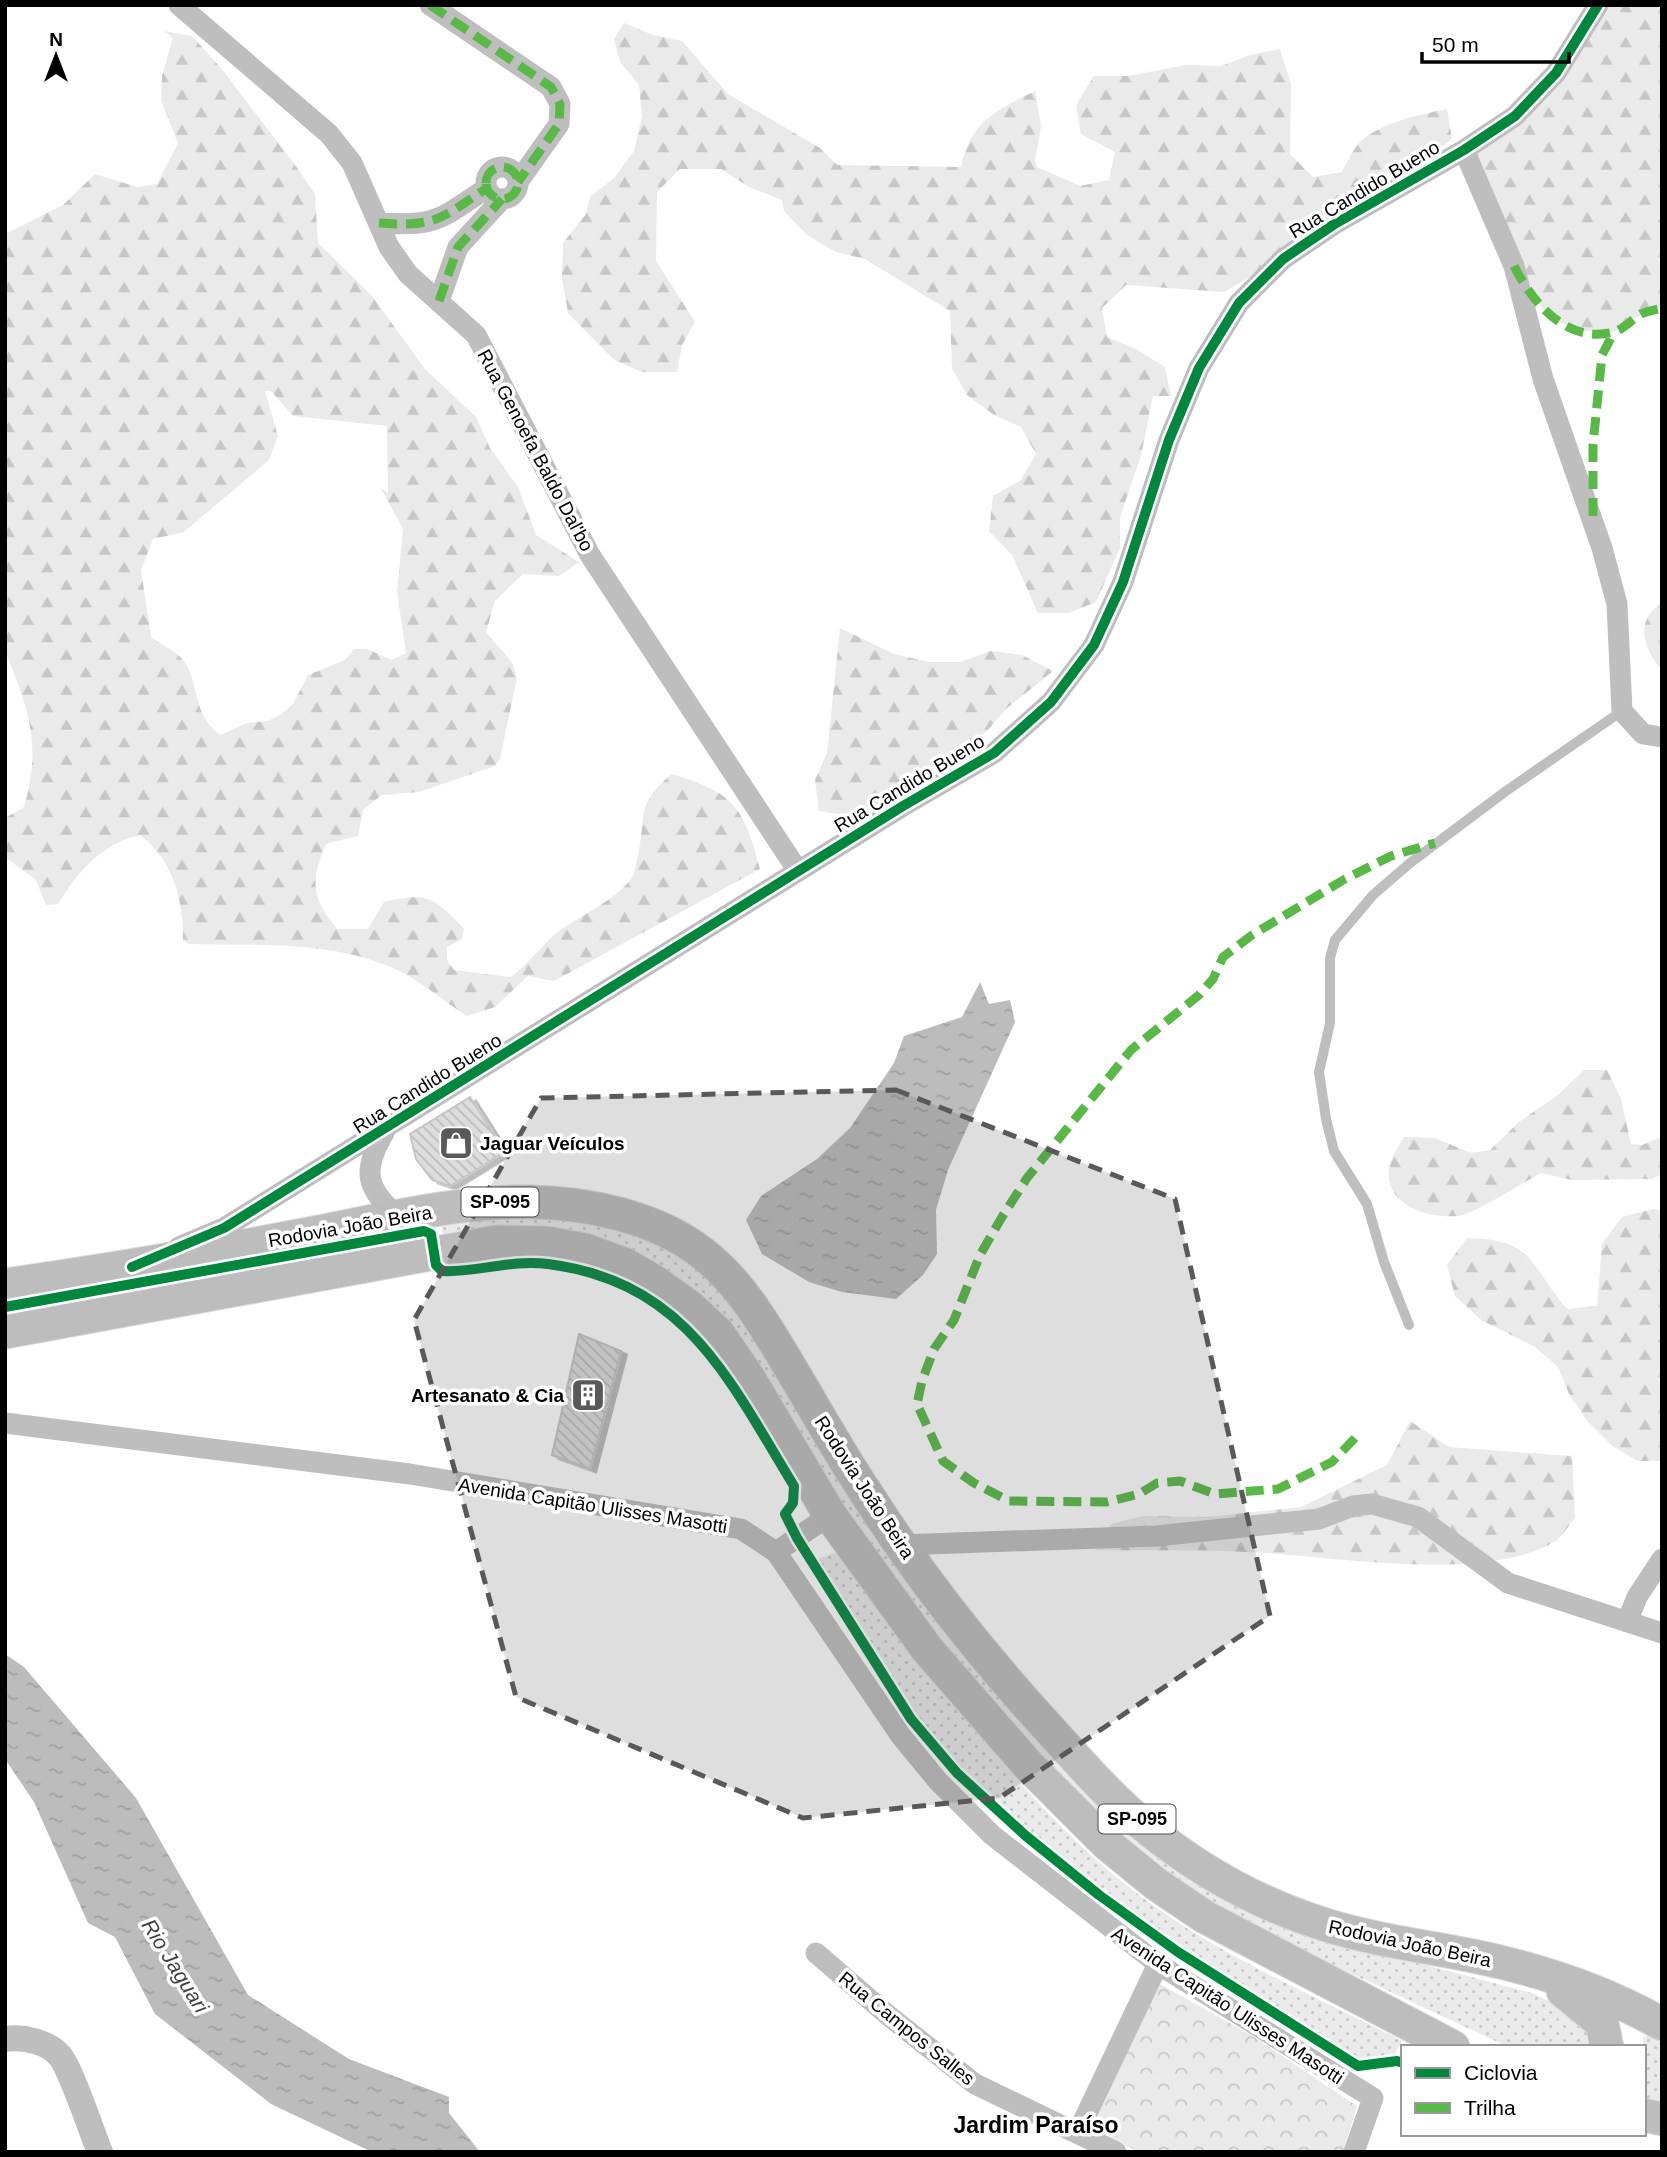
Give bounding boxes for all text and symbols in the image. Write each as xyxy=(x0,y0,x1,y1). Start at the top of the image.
north arrow xyxy=(21,21,91,91)
scale bar xyxy=(1422,21,1569,65)
text: N xyxy=(49,29,63,50)
text: 50 m xyxy=(1432,33,1479,56)
street label: Rua Candido Bueno xyxy=(1286,136,1443,243)
street label: Rua Genoefa Baldo Dal'bo xyxy=(473,346,598,555)
street label: Rua Candido Bueno xyxy=(831,730,988,837)
street label: Rua Candido Bueno xyxy=(349,1029,505,1138)
shop icon: Jaguar Veículos xyxy=(437,1124,475,1162)
place label: Jaguar Veículos xyxy=(480,1133,625,1154)
road number: SP-095 xyxy=(462,1188,538,1217)
street label: Rodovia João Beira xyxy=(267,1202,434,1251)
building icon: Artesanato & Cia xyxy=(569,1376,607,1414)
place label: Artesanato & Cia xyxy=(411,1385,564,1406)
street label: Rodovia João Beira xyxy=(811,1412,919,1563)
street label: Avenida Capitão Ulisses Masotti xyxy=(457,1474,729,1537)
road number: SP-095 xyxy=(1098,1804,1176,1833)
water label: Rio Jaguari xyxy=(138,1915,214,2018)
street label: Rodovia João Beira xyxy=(1327,1916,1494,1971)
street label: Avenida Capitão Ulisses Masotti xyxy=(1108,1923,1348,2088)
street label: Rua Campos Salles xyxy=(835,1967,979,2089)
legend xyxy=(1401,2045,1646,2136)
text: Ciclovia xyxy=(1464,2061,1538,2084)
text: Trilha xyxy=(1464,2096,1516,2119)
district label: Jardim Paraíso xyxy=(954,2112,1118,2138)

